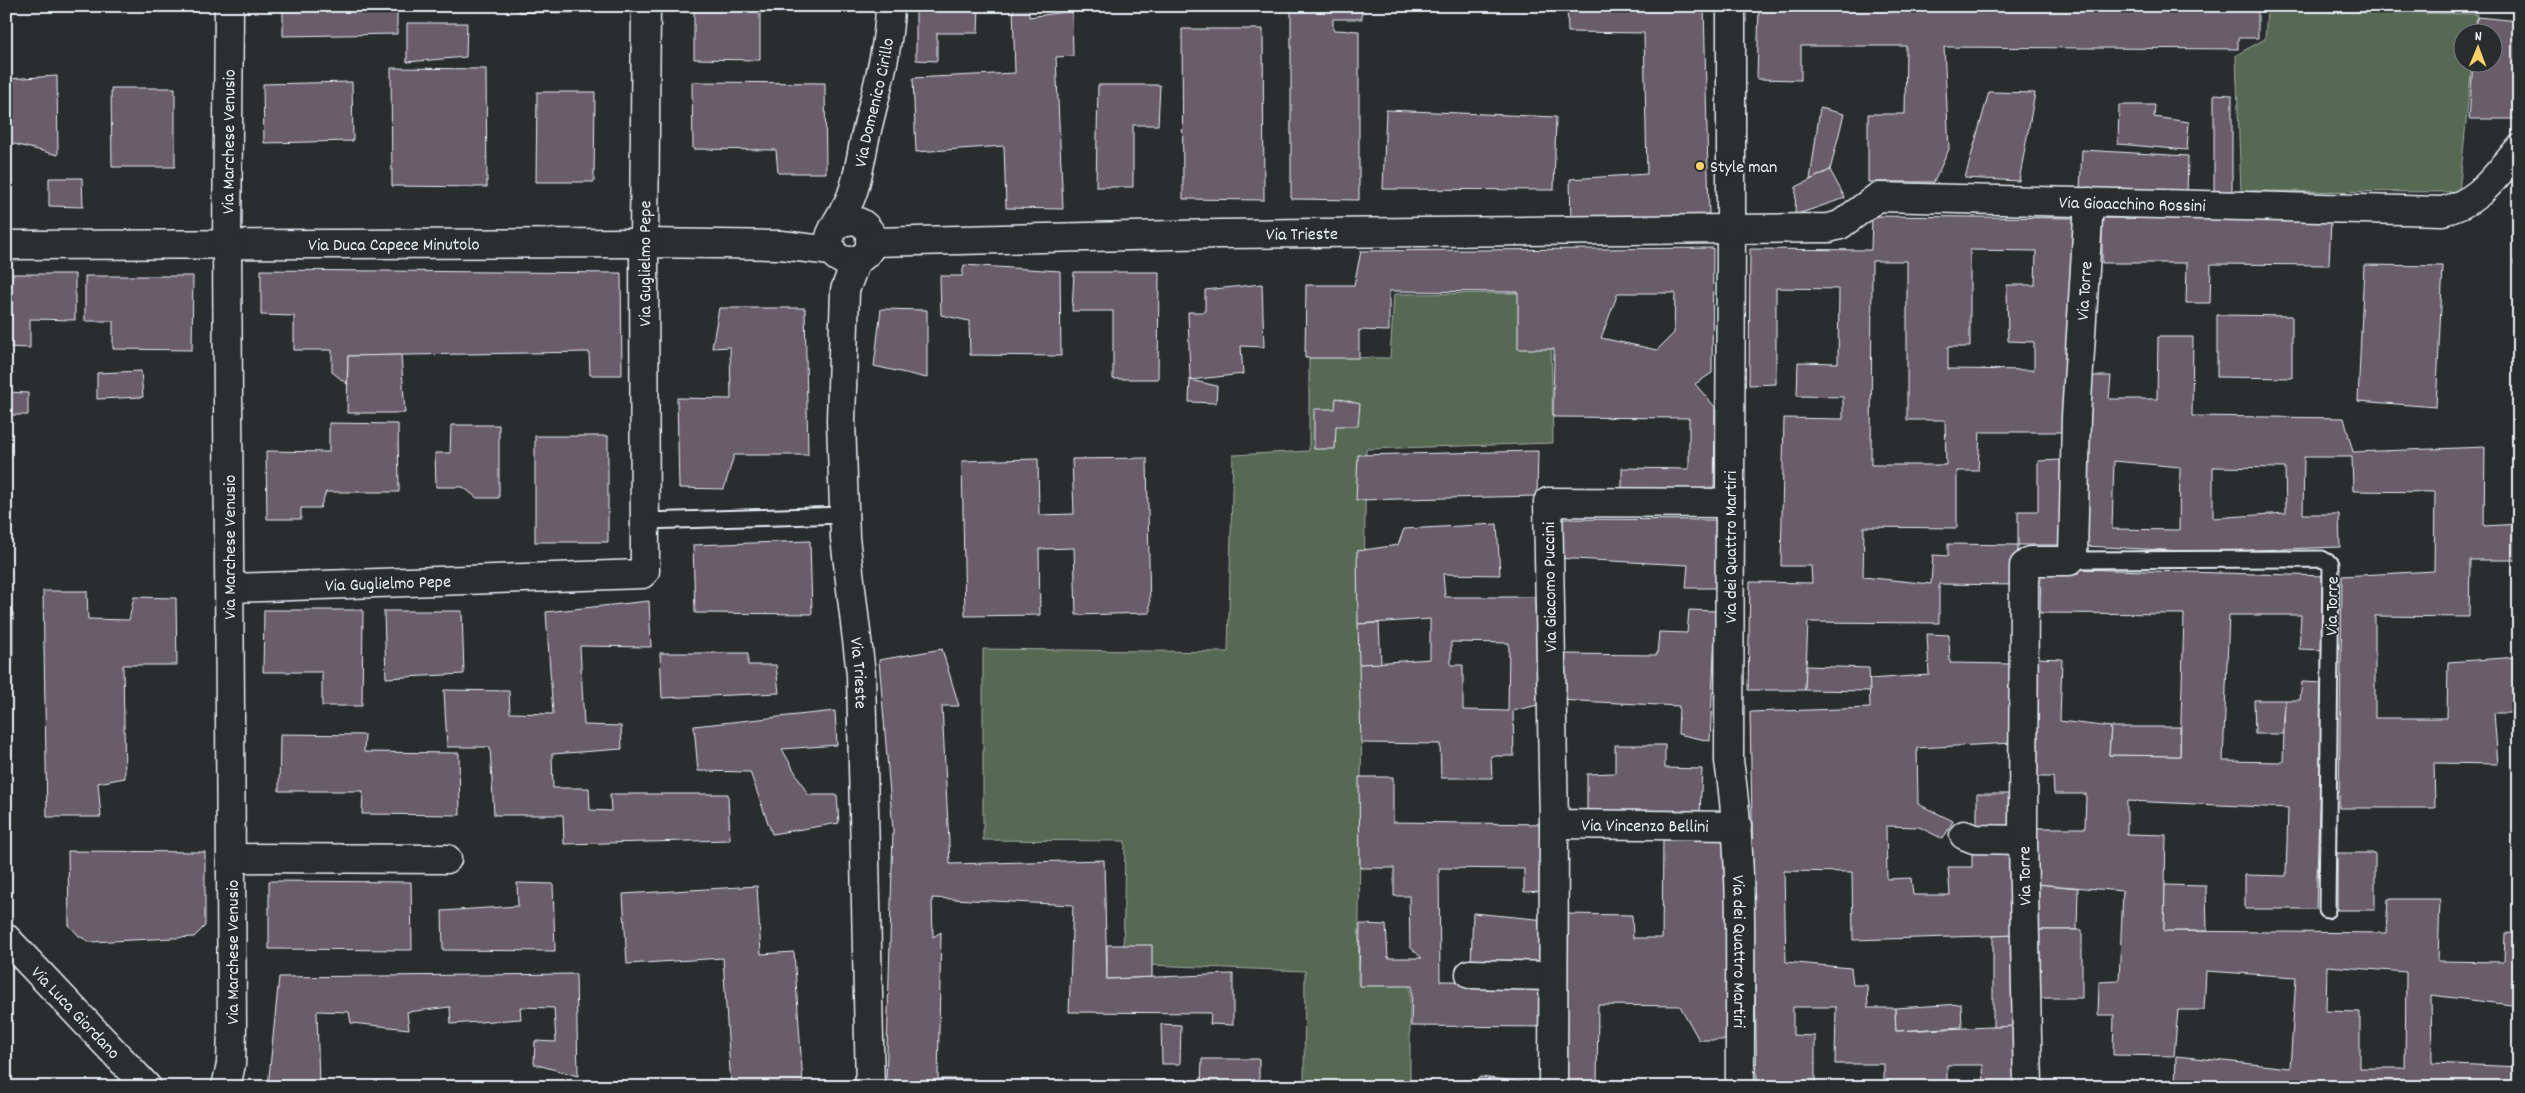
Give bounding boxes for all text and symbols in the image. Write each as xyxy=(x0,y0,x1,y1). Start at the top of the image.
north arrow xyxy=(2452,22,2502,72)
text: N xyxy=(2475,27,2482,47)
street label: Via Domenico Cirillo xyxy=(850,36,902,170)
street label: Via Marchese Venusio xyxy=(217,69,243,214)
place label: Style man xyxy=(1710,156,1777,181)
marker: Style man xyxy=(1694,160,1706,172)
street label: Via Gioacchino Rossini xyxy=(2058,191,2206,220)
street label: Via Guglielmo Pepe xyxy=(634,200,659,326)
street label: Via Trieste xyxy=(1266,223,1338,249)
street label: Via Duca Capece Minutolo xyxy=(308,234,480,259)
street label: Via Torre xyxy=(2072,260,2100,321)
street label: Via dei Quattro Martiri xyxy=(1720,471,1745,623)
street label: Via Marchese Venusio xyxy=(219,475,244,619)
street label: Via Giacomo Puccini xyxy=(1538,522,1565,652)
street label: Via Guglielmo Pepe xyxy=(325,570,451,600)
street label: Via Torre xyxy=(2320,576,2347,636)
street label: Via Trieste xyxy=(842,636,872,709)
street label: Via Vincenzo Bellini xyxy=(1581,814,1709,841)
street label: Via Torre xyxy=(2013,846,2040,906)
street label: Via dei Quattro Martiri xyxy=(1724,875,1750,1028)
street label: Via Marchese Venusio xyxy=(222,880,247,1024)
street label: Via Luca Giordano xyxy=(24,962,125,1066)

